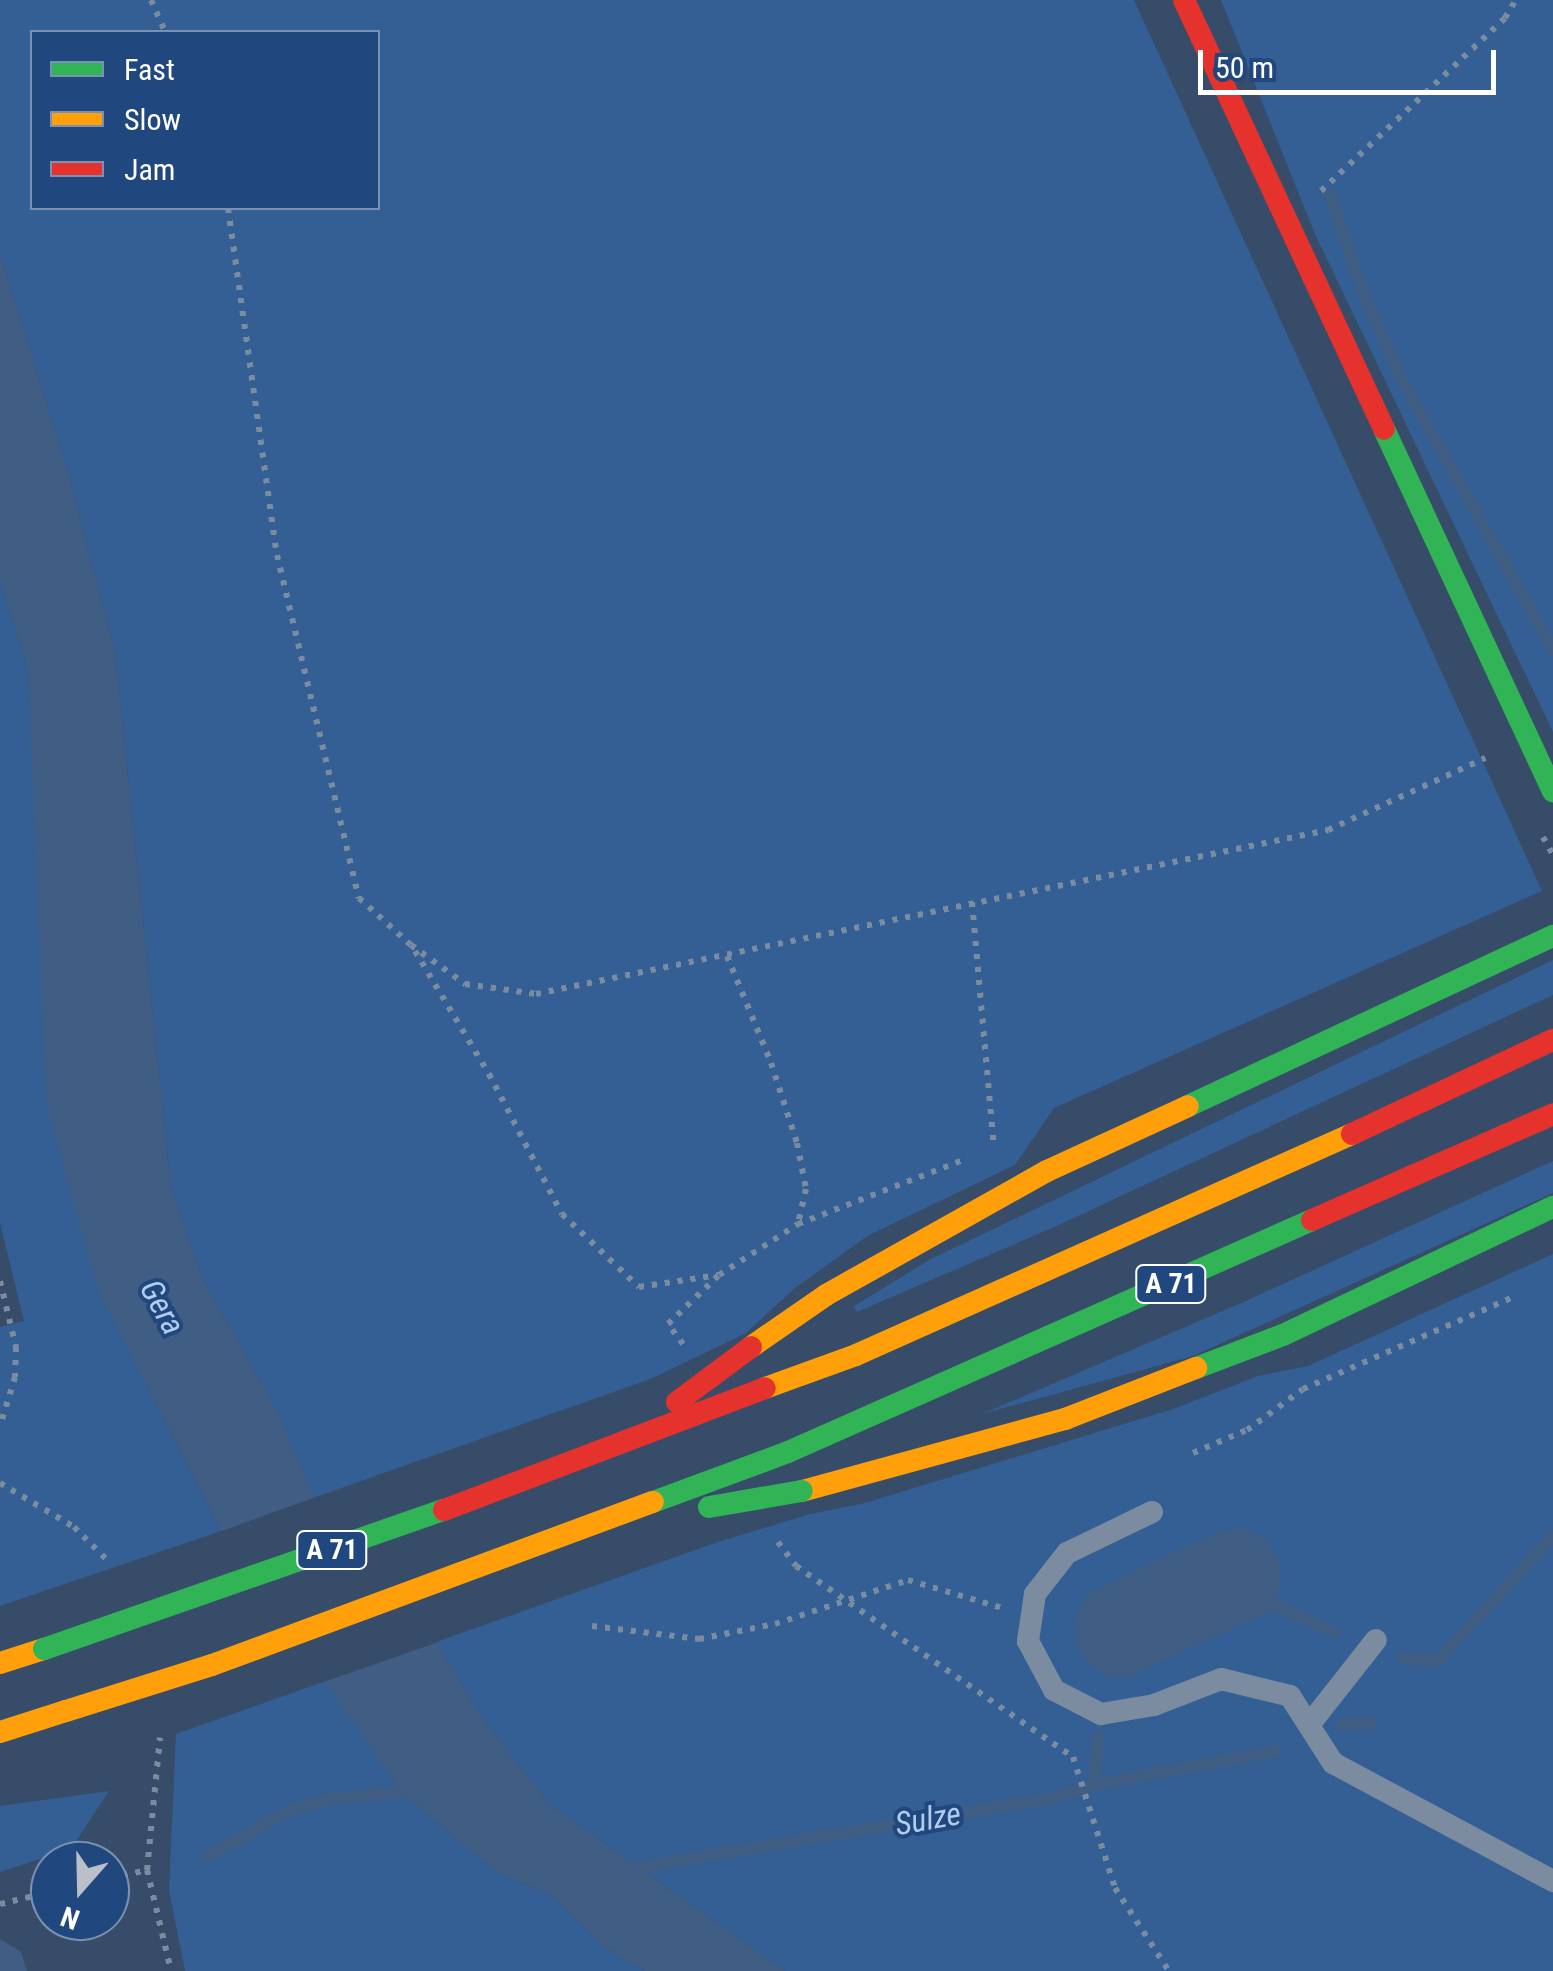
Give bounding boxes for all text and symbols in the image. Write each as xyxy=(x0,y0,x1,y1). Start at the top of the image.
legend xyxy=(30,30,380,210)
scale bar xyxy=(1203,30,1500,92)
text: 50 m xyxy=(1215,50,1274,85)
text: Fast xyxy=(124,52,175,87)
text: Slow xyxy=(124,102,181,137)
text: Jam xyxy=(124,152,175,187)
road number: A 71 xyxy=(1134,1261,1208,1307)
water label: Gera xyxy=(131,1273,193,1341)
road number: A 71 xyxy=(294,1527,370,1573)
water label: Sulze xyxy=(892,1794,964,1844)
north arrow xyxy=(30,1841,130,1941)
text: N xyxy=(57,1899,84,1936)

